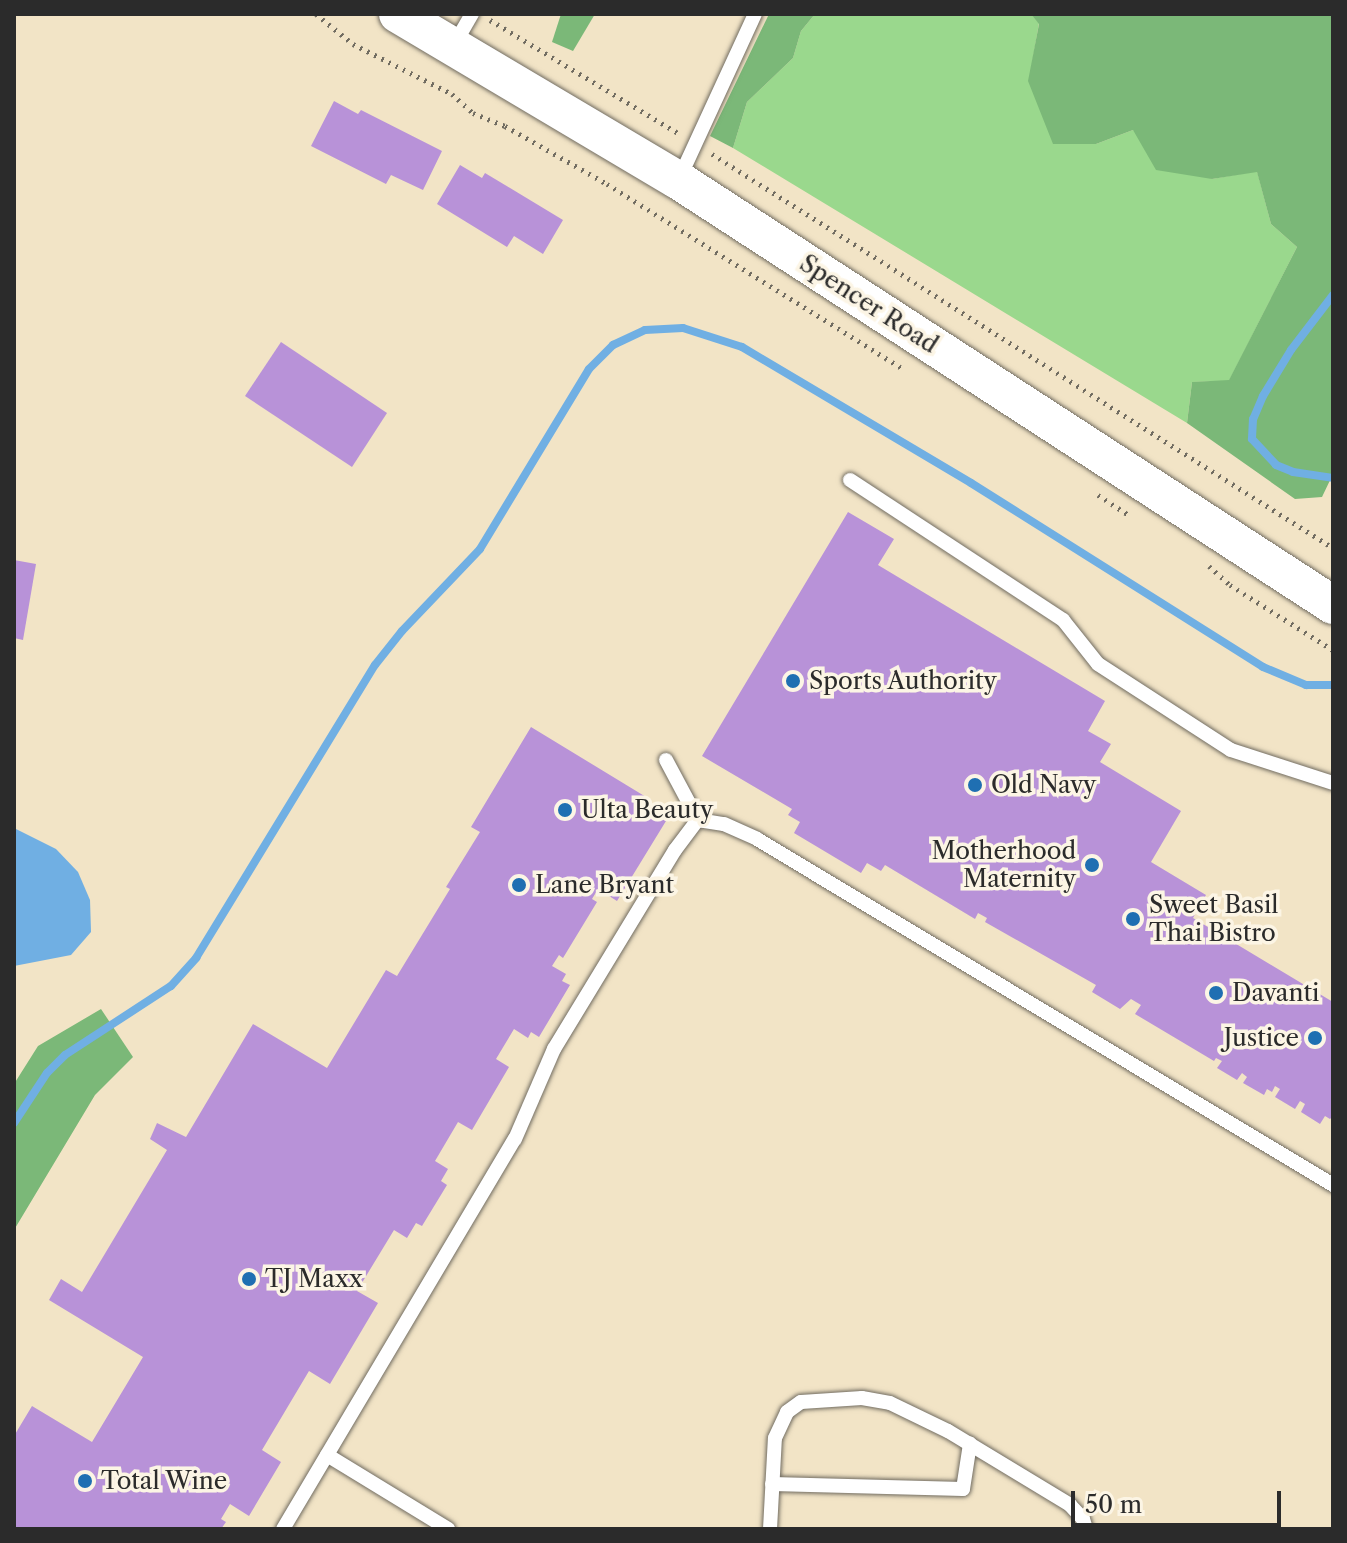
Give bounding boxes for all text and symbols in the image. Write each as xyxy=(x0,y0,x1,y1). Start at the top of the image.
street label: Spencer Road xyxy=(794,249,944,359)
place label: Sports Authority xyxy=(809,667,998,695)
marker: Sports Authority xyxy=(784,672,802,690)
place label: Old Navy xyxy=(991,771,1096,799)
marker: Old Navy xyxy=(966,776,984,794)
place label: Ulta Beauty xyxy=(581,796,714,824)
marker: Ulta Beauty xyxy=(556,801,574,819)
place label: Motherhood Maternity xyxy=(932,837,1076,893)
marker: Motherhood Maternity xyxy=(1083,856,1101,874)
place label: Lane Bryant xyxy=(535,871,674,899)
marker: Lane Bryant xyxy=(510,876,528,894)
place label: Sweet Basil Thai Bistro xyxy=(1149,891,1278,947)
marker: Sweet Basil Thai Bistro xyxy=(1124,910,1142,928)
place label: Davanti xyxy=(1232,979,1319,1007)
marker: Davanti xyxy=(1207,984,1225,1002)
place label: Justice xyxy=(1224,1024,1299,1052)
marker: Justice xyxy=(1306,1029,1324,1047)
place label: TJ Maxx xyxy=(265,1265,363,1293)
marker: TJ Maxx xyxy=(240,1270,258,1288)
place label: Total Wine xyxy=(101,1467,228,1495)
marker: Total Wine xyxy=(76,1472,94,1490)
scale bar xyxy=(1075,1475,1285,1525)
text: 50 m xyxy=(1085,1490,1142,1519)

